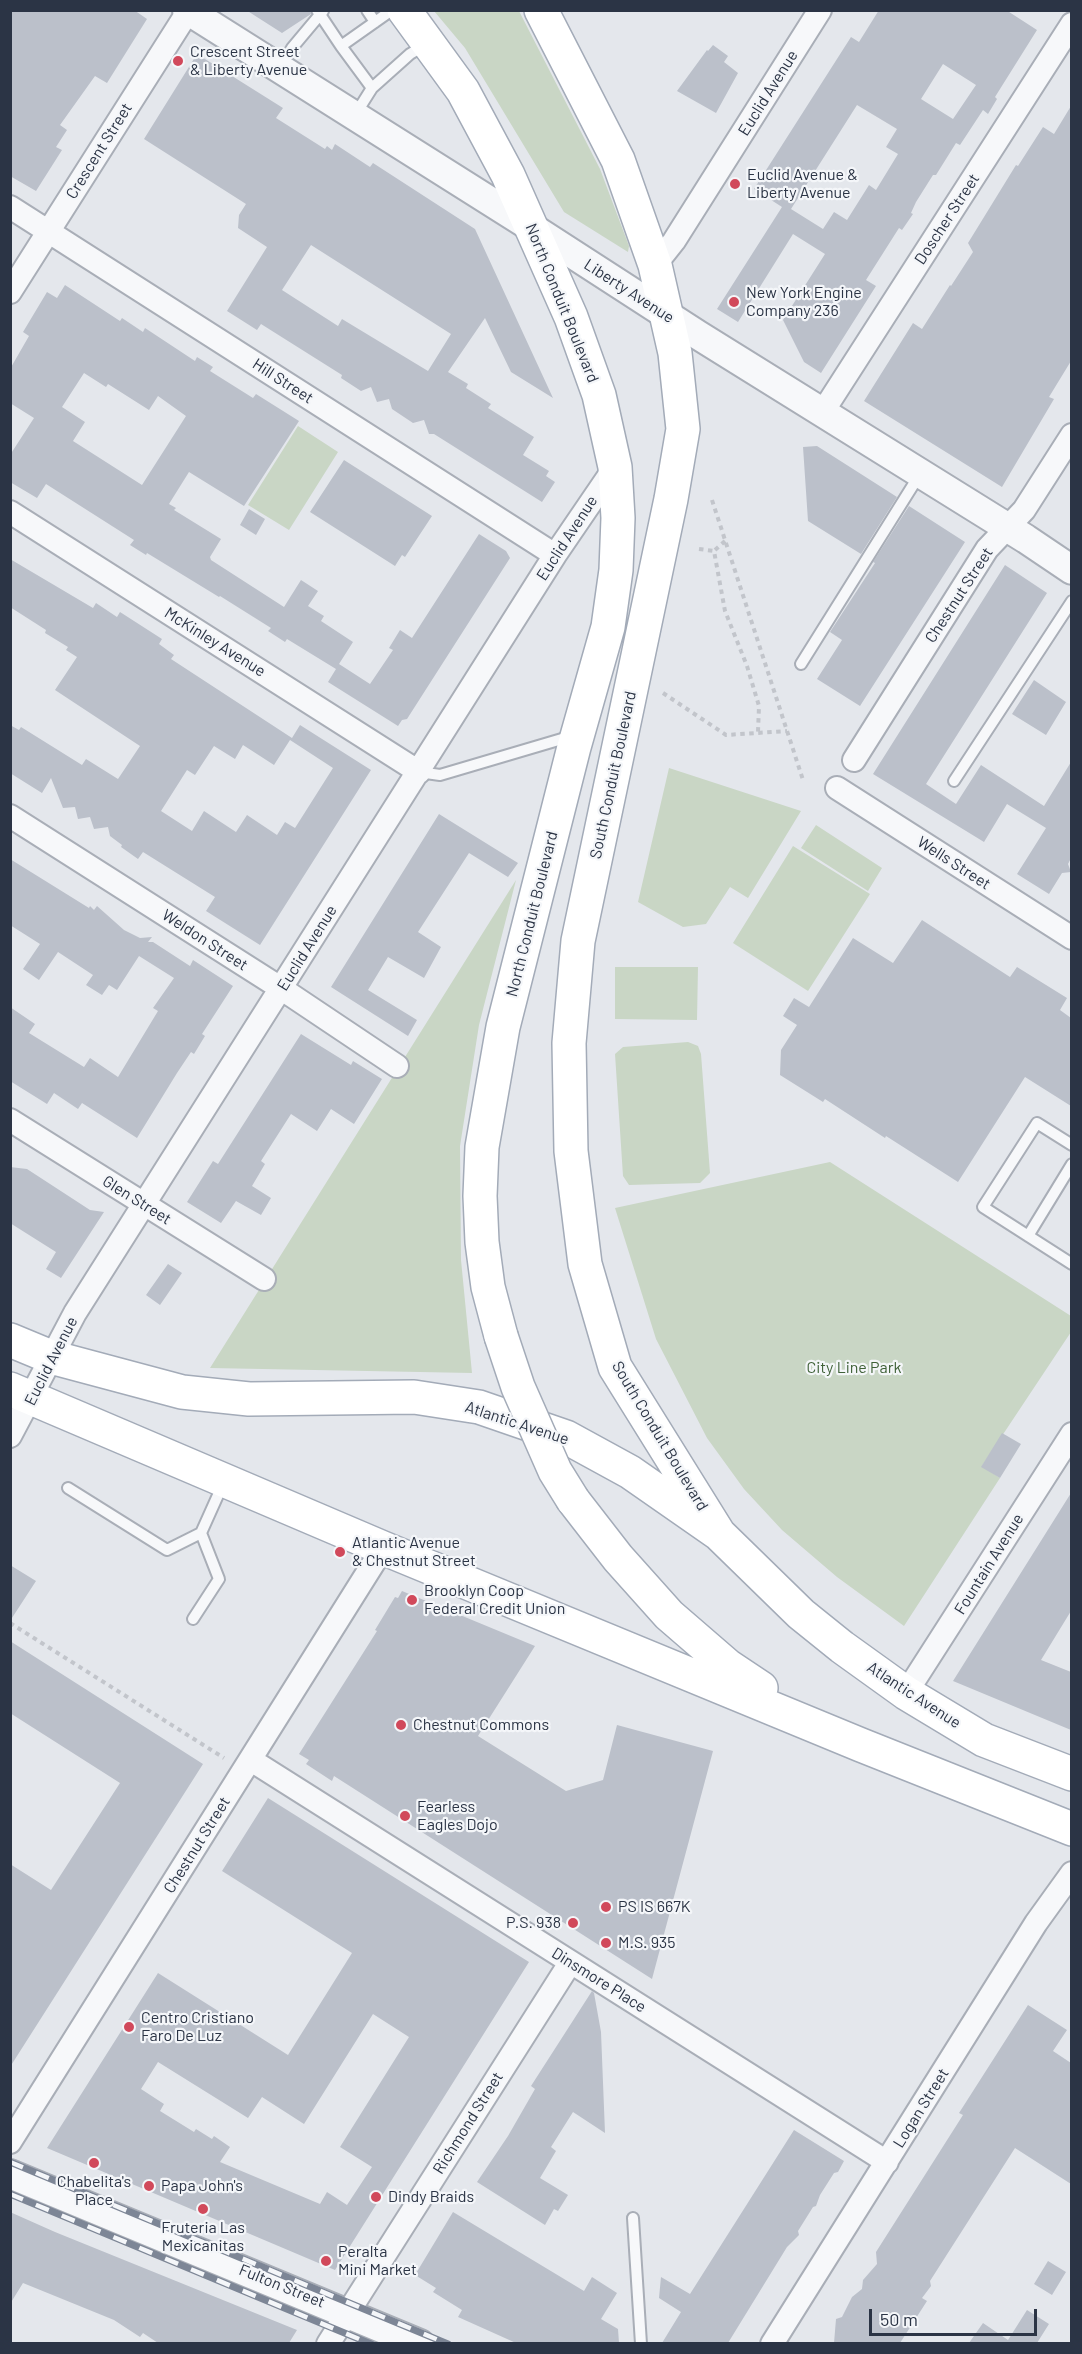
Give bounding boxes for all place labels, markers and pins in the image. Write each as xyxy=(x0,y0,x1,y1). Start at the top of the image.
place label: Crescent Street & Liberty Avenue xyxy=(190,42,307,80)
marker: Crescent Street & Liberty Avenue xyxy=(171,54,185,68)
place label: Euclid Avenue & Liberty Avenue xyxy=(747,165,858,203)
marker: Euclid Avenue & Liberty Avenue xyxy=(728,177,742,191)
place label: New York Engine Company 236 xyxy=(746,283,862,321)
marker: New York Engine Company 236 xyxy=(727,295,741,309)
place label: Atlantic Avenue & Chestnut Street xyxy=(352,1533,476,1571)
marker: Atlantic Avenue & Chestnut Street xyxy=(333,1545,347,1559)
place label: Brooklyn Coop Federal Credit Union xyxy=(424,1581,565,1619)
marker: Brooklyn Coop Federal Credit Union xyxy=(405,1593,419,1607)
place label: Chestnut Commons xyxy=(413,1715,549,1735)
marker: Chestnut Commons xyxy=(394,1718,408,1732)
place label: Fearless Eagles Dojo xyxy=(417,1797,498,1835)
marker: Fearless Eagles Dojo xyxy=(398,1809,412,1823)
place label: PS IS 667K xyxy=(618,1897,691,1917)
marker: PS IS 667K xyxy=(599,1900,613,1914)
place label: P.S. 938 xyxy=(506,1913,561,1933)
marker: P.S. 938 xyxy=(566,1916,580,1930)
place label: M.S. 935 xyxy=(618,1933,675,1953)
marker: M.S. 935 xyxy=(599,1936,613,1950)
place label: Centro Cristiano Faro De Luz xyxy=(141,2008,254,2046)
marker: Centro Cristiano Faro De Luz xyxy=(122,2020,136,2034)
marker: Chabelita's Place xyxy=(87,2156,101,2170)
place label: Chabelita's Place xyxy=(57,2172,131,2210)
place label: Papa John's xyxy=(161,2176,243,2196)
marker: Papa John's xyxy=(142,2179,156,2193)
place label: Dindy Braids xyxy=(388,2187,474,2207)
marker: Dindy Braids xyxy=(369,2190,383,2204)
marker: Fruteria Las Mexicanitas xyxy=(196,2202,210,2216)
place label: Fruteria Las Mexicanitas xyxy=(161,2218,245,2256)
place label: Peralta Mini Market xyxy=(338,2242,417,2280)
marker: Peralta Mini Market xyxy=(319,2254,333,2268)

